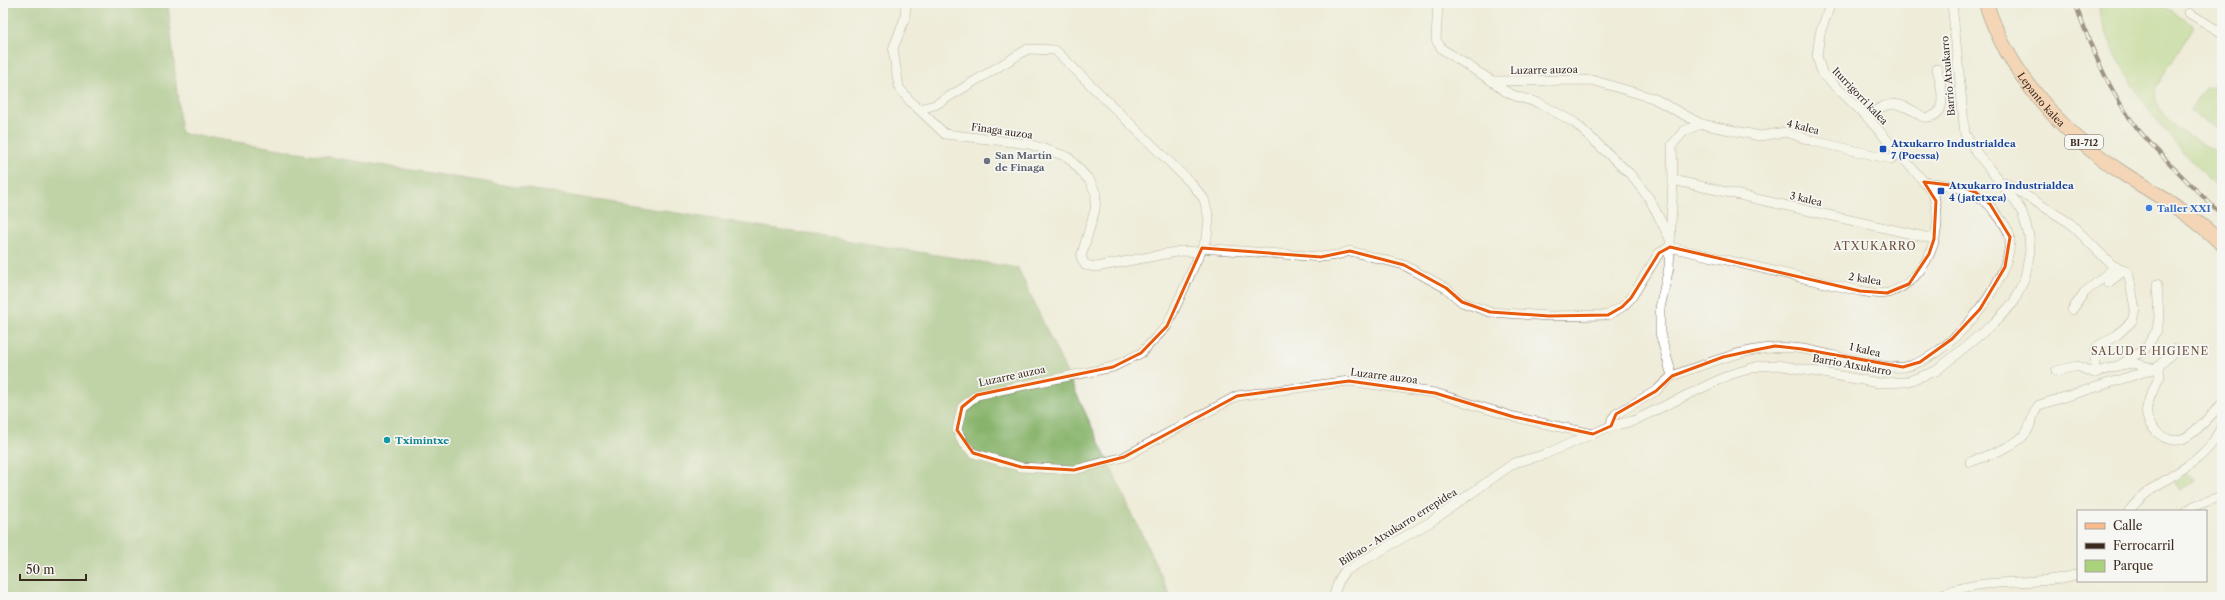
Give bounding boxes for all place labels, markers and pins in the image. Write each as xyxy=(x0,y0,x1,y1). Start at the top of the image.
place label: Atxukarro Industrialdea 7 (Poessa) xyxy=(1890,137,2016,162)
marker: Atxukarro Industrialdea 7 (Poessa) xyxy=(1878,144,1888,154)
place label: San Martín de Finaga xyxy=(995,149,1052,174)
marker: San Martín de Finaga xyxy=(982,156,992,166)
place label: Atxukarro Industrialdea 4 (jatetxea) xyxy=(1948,179,2074,204)
marker: Atxukarro Industrialdea 4 (jatetxea) xyxy=(1936,186,1946,196)
place label: Taller XXI xyxy=(2157,202,2211,215)
marker: Taller XXI xyxy=(2144,203,2154,213)
place label: Tximintxe xyxy=(395,434,449,447)
marker: Tximintxe xyxy=(382,435,392,445)

